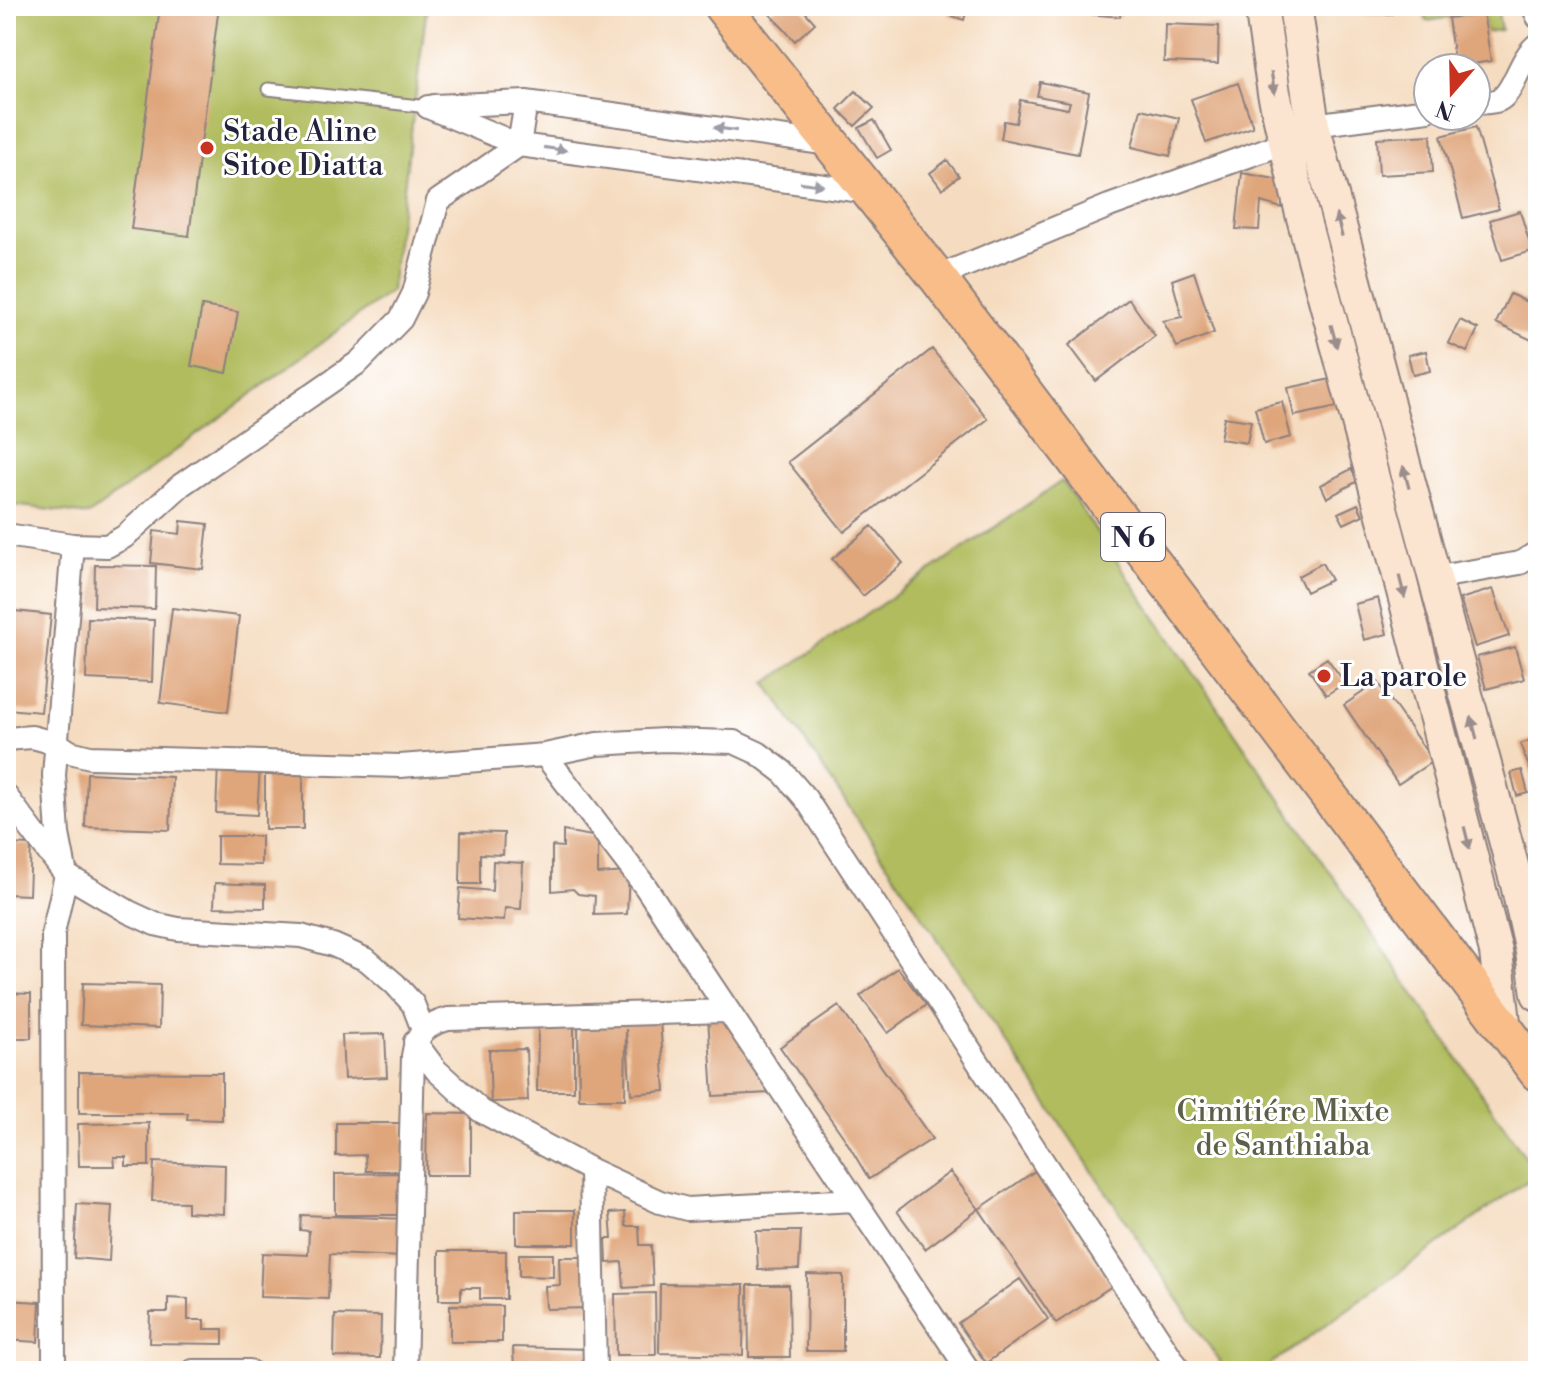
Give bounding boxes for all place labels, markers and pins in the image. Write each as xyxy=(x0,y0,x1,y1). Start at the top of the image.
place label: Stade Aline Sitoe Diatta xyxy=(223,113,384,185)
marker: Stade Aline Sitoe Diatta xyxy=(198,139,216,157)
place label: La parole xyxy=(1340,658,1467,696)
marker: La parole xyxy=(1315,667,1333,685)

